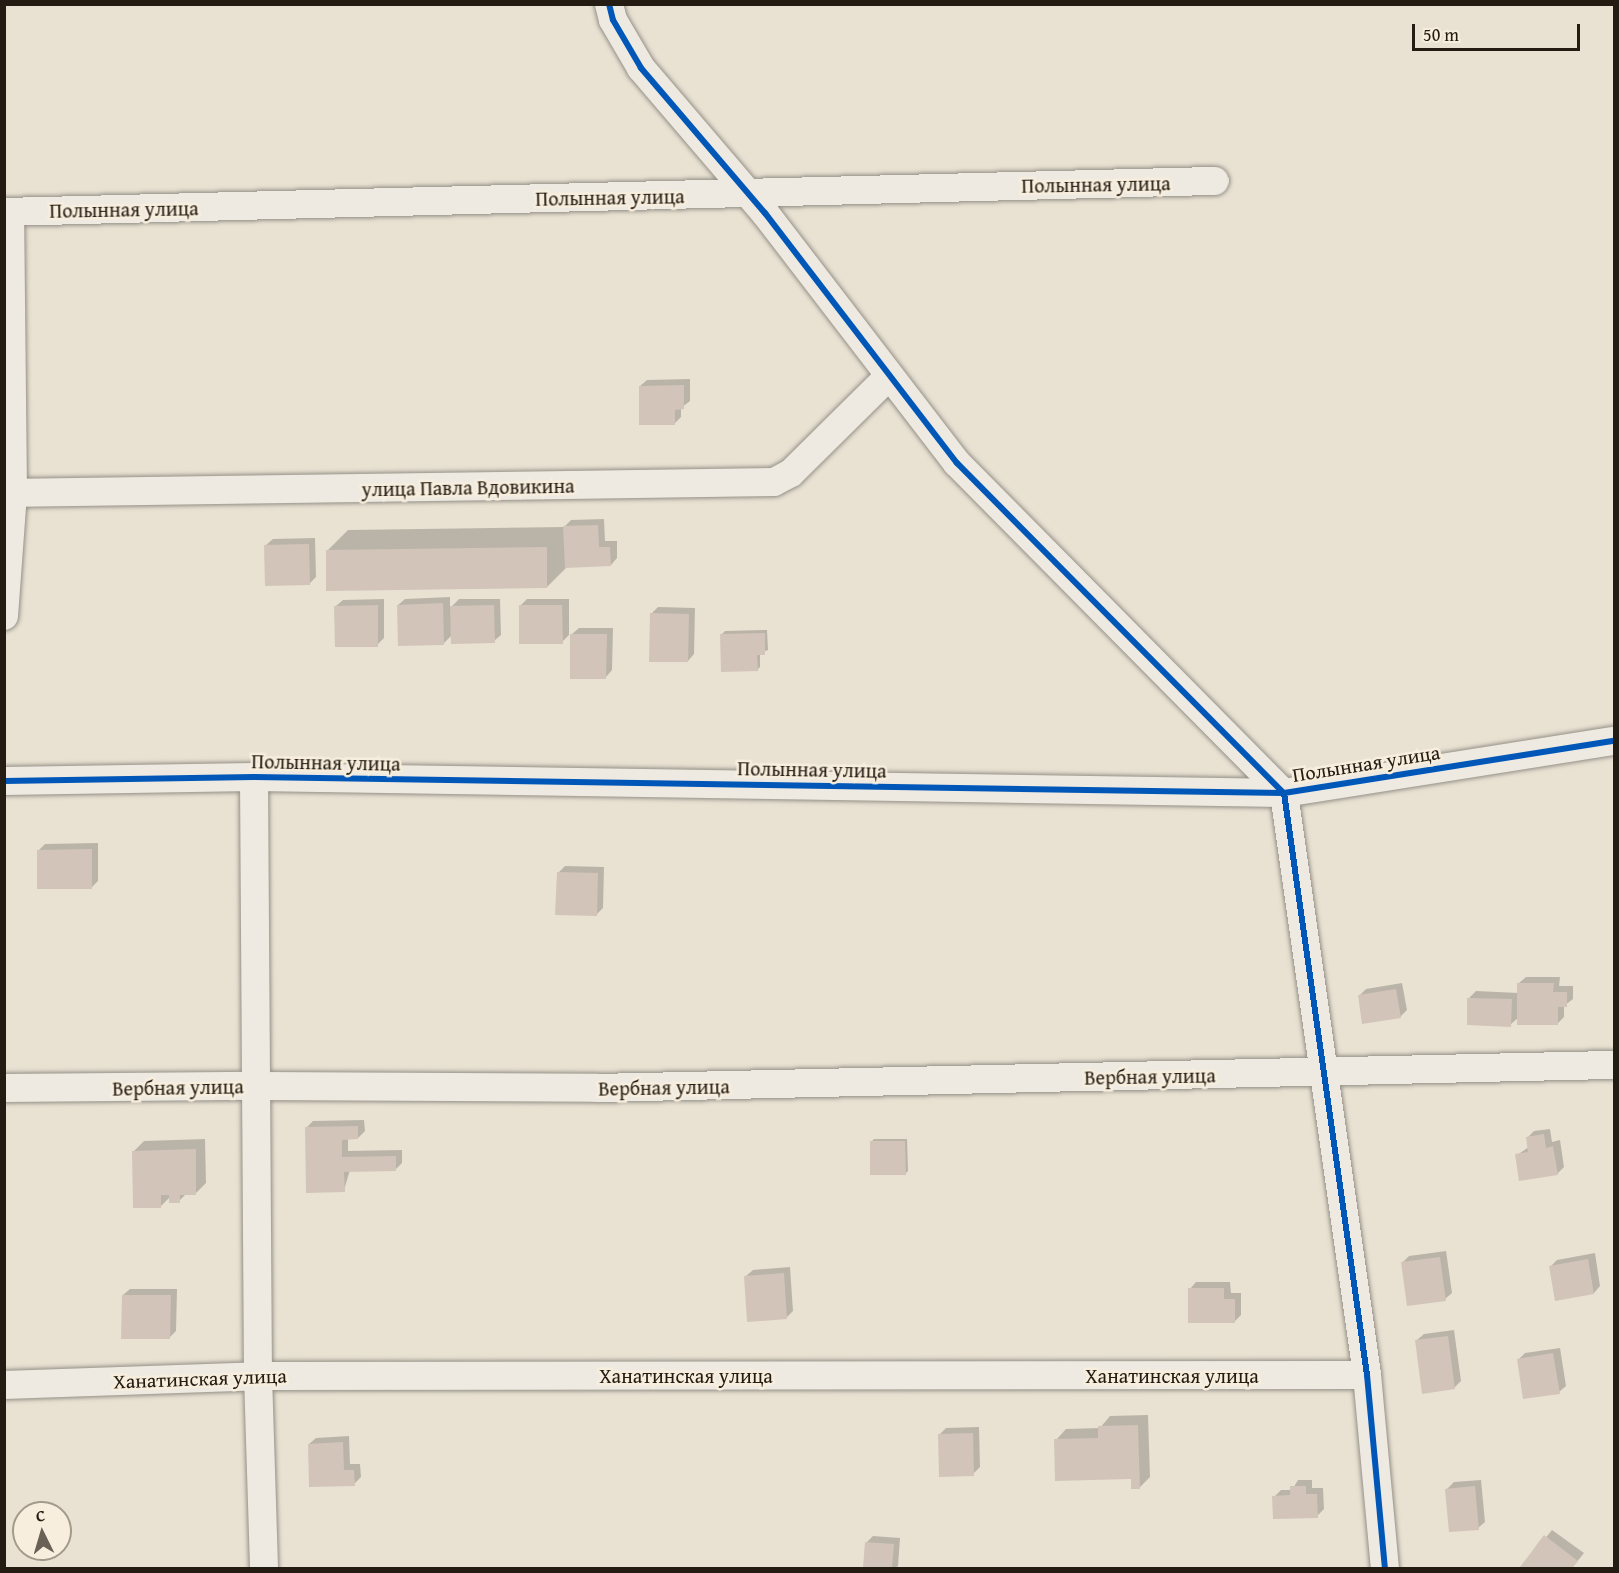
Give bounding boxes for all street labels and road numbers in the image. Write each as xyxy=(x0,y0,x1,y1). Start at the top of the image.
street label: Полынная улица xyxy=(1021,171,1171,197)
street label: Полынная улица xyxy=(535,184,685,210)
street label: Полынная улица xyxy=(49,196,199,222)
street label: улица Павла Вдовикина xyxy=(361,473,575,501)
street label: Полынная улица xyxy=(1290,739,1442,787)
street label: Полынная улица xyxy=(251,749,401,775)
street label: Полынная улица xyxy=(737,756,887,782)
street label: Вербная улица xyxy=(1084,1063,1216,1089)
street label: Вербная улица xyxy=(112,1074,244,1100)
street label: Вербная улица xyxy=(598,1074,730,1100)
street label: Ханатинская улица xyxy=(113,1363,287,1393)
street label: Ханатинская улица xyxy=(599,1363,773,1387)
street label: Ханатинская улица xyxy=(1085,1363,1259,1387)

